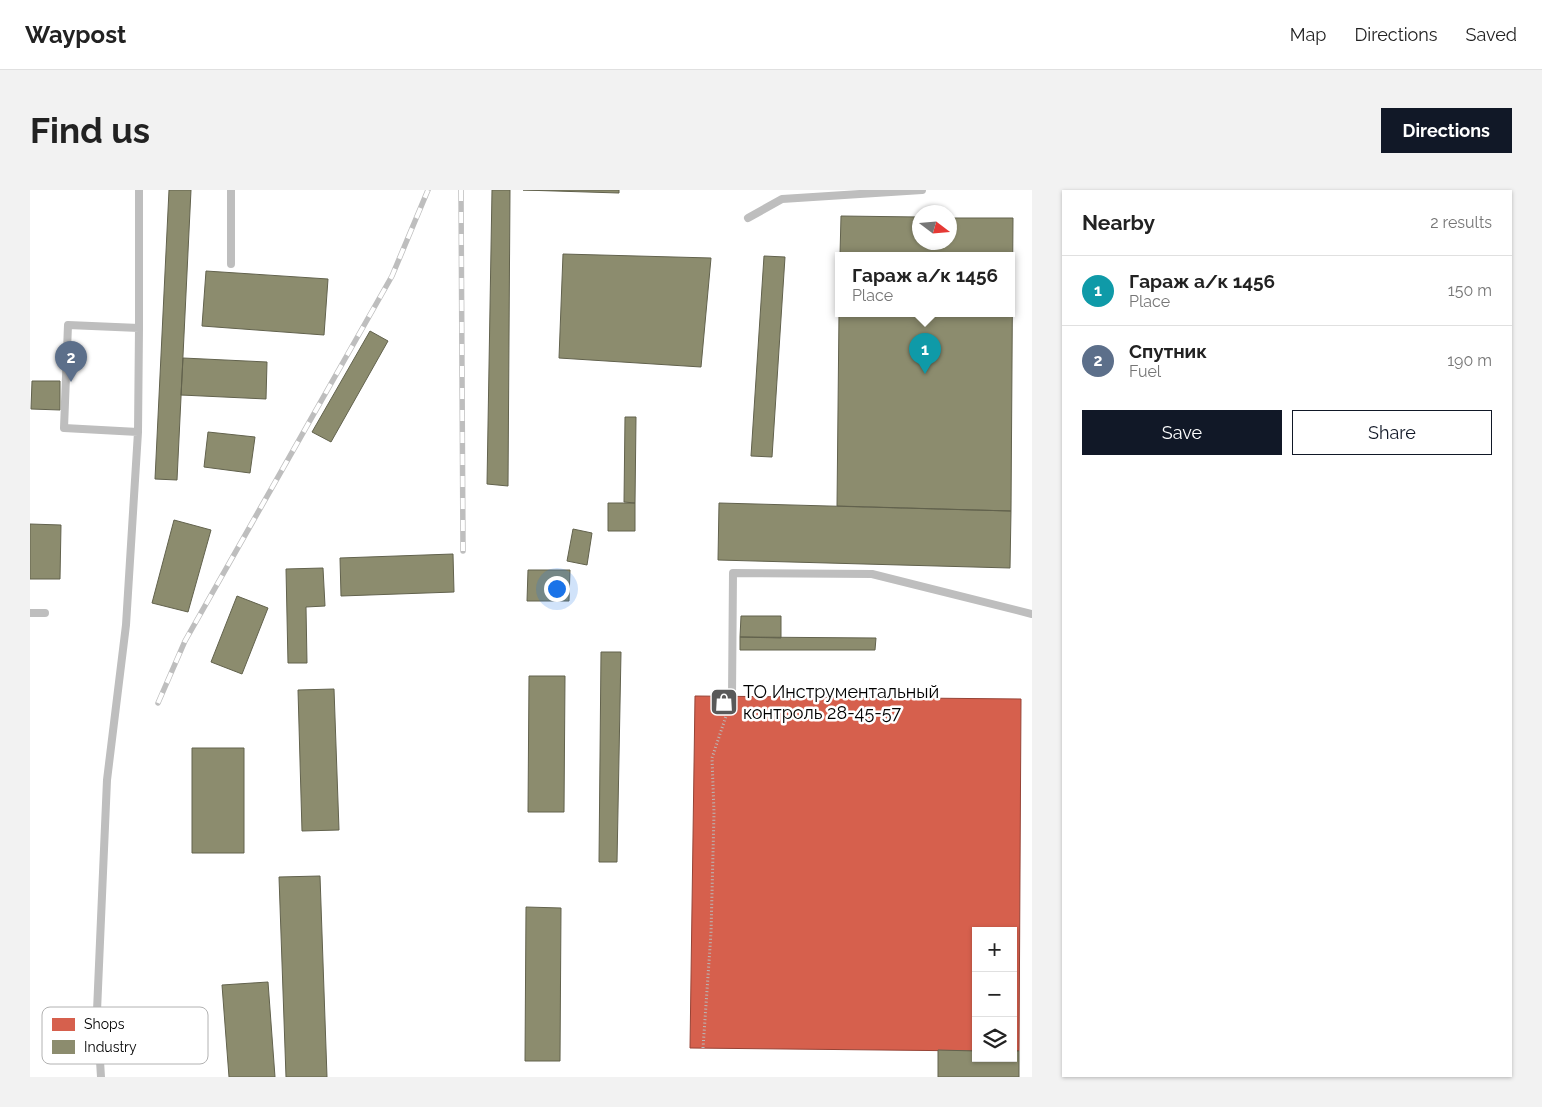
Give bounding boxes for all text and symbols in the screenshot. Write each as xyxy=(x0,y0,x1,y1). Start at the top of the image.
text: Waypost xyxy=(25,20,126,49)
text: Map xyxy=(1290,24,1326,45)
text: Directions xyxy=(1354,24,1438,45)
text: Saved xyxy=(1466,24,1517,45)
button: Directions xyxy=(1381,108,1512,153)
text: Find us xyxy=(30,110,150,151)
north arrow xyxy=(912,205,957,250)
text: Nearby xyxy=(1082,210,1155,235)
text: 2 results xyxy=(1430,213,1492,232)
popup xyxy=(835,252,1015,317)
text: Гараж а/к 1456 xyxy=(852,264,998,286)
text: Гараж а/к 1456 xyxy=(1129,270,1275,292)
text: 1 xyxy=(1094,281,1102,300)
text: 150 m xyxy=(1448,281,1492,300)
text: Place xyxy=(852,286,893,305)
text: Place xyxy=(1129,292,1170,311)
pin: 1 xyxy=(909,333,941,374)
text: Спутник xyxy=(1129,340,1207,362)
pin: 2 xyxy=(55,341,87,382)
text: 2 xyxy=(1093,351,1103,370)
text: 190 m xyxy=(1447,351,1492,370)
text: Fuel xyxy=(1129,362,1161,381)
button: Save xyxy=(1082,410,1282,455)
button: Share xyxy=(1292,410,1492,455)
your location xyxy=(544,576,570,602)
place label: ТО Инструментальный контроль 28-45-57 xyxy=(743,681,939,723)
shop icon: ТО Инструментальный контроль 28-45-57 xyxy=(709,687,739,717)
map controls xyxy=(972,927,1017,1062)
button: + xyxy=(972,927,1017,972)
button: − xyxy=(972,972,1017,1017)
legend xyxy=(42,1007,208,1064)
text: Shops xyxy=(84,1016,125,1032)
button: layers xyxy=(972,1017,1017,1062)
text: Industry xyxy=(84,1039,137,1055)

